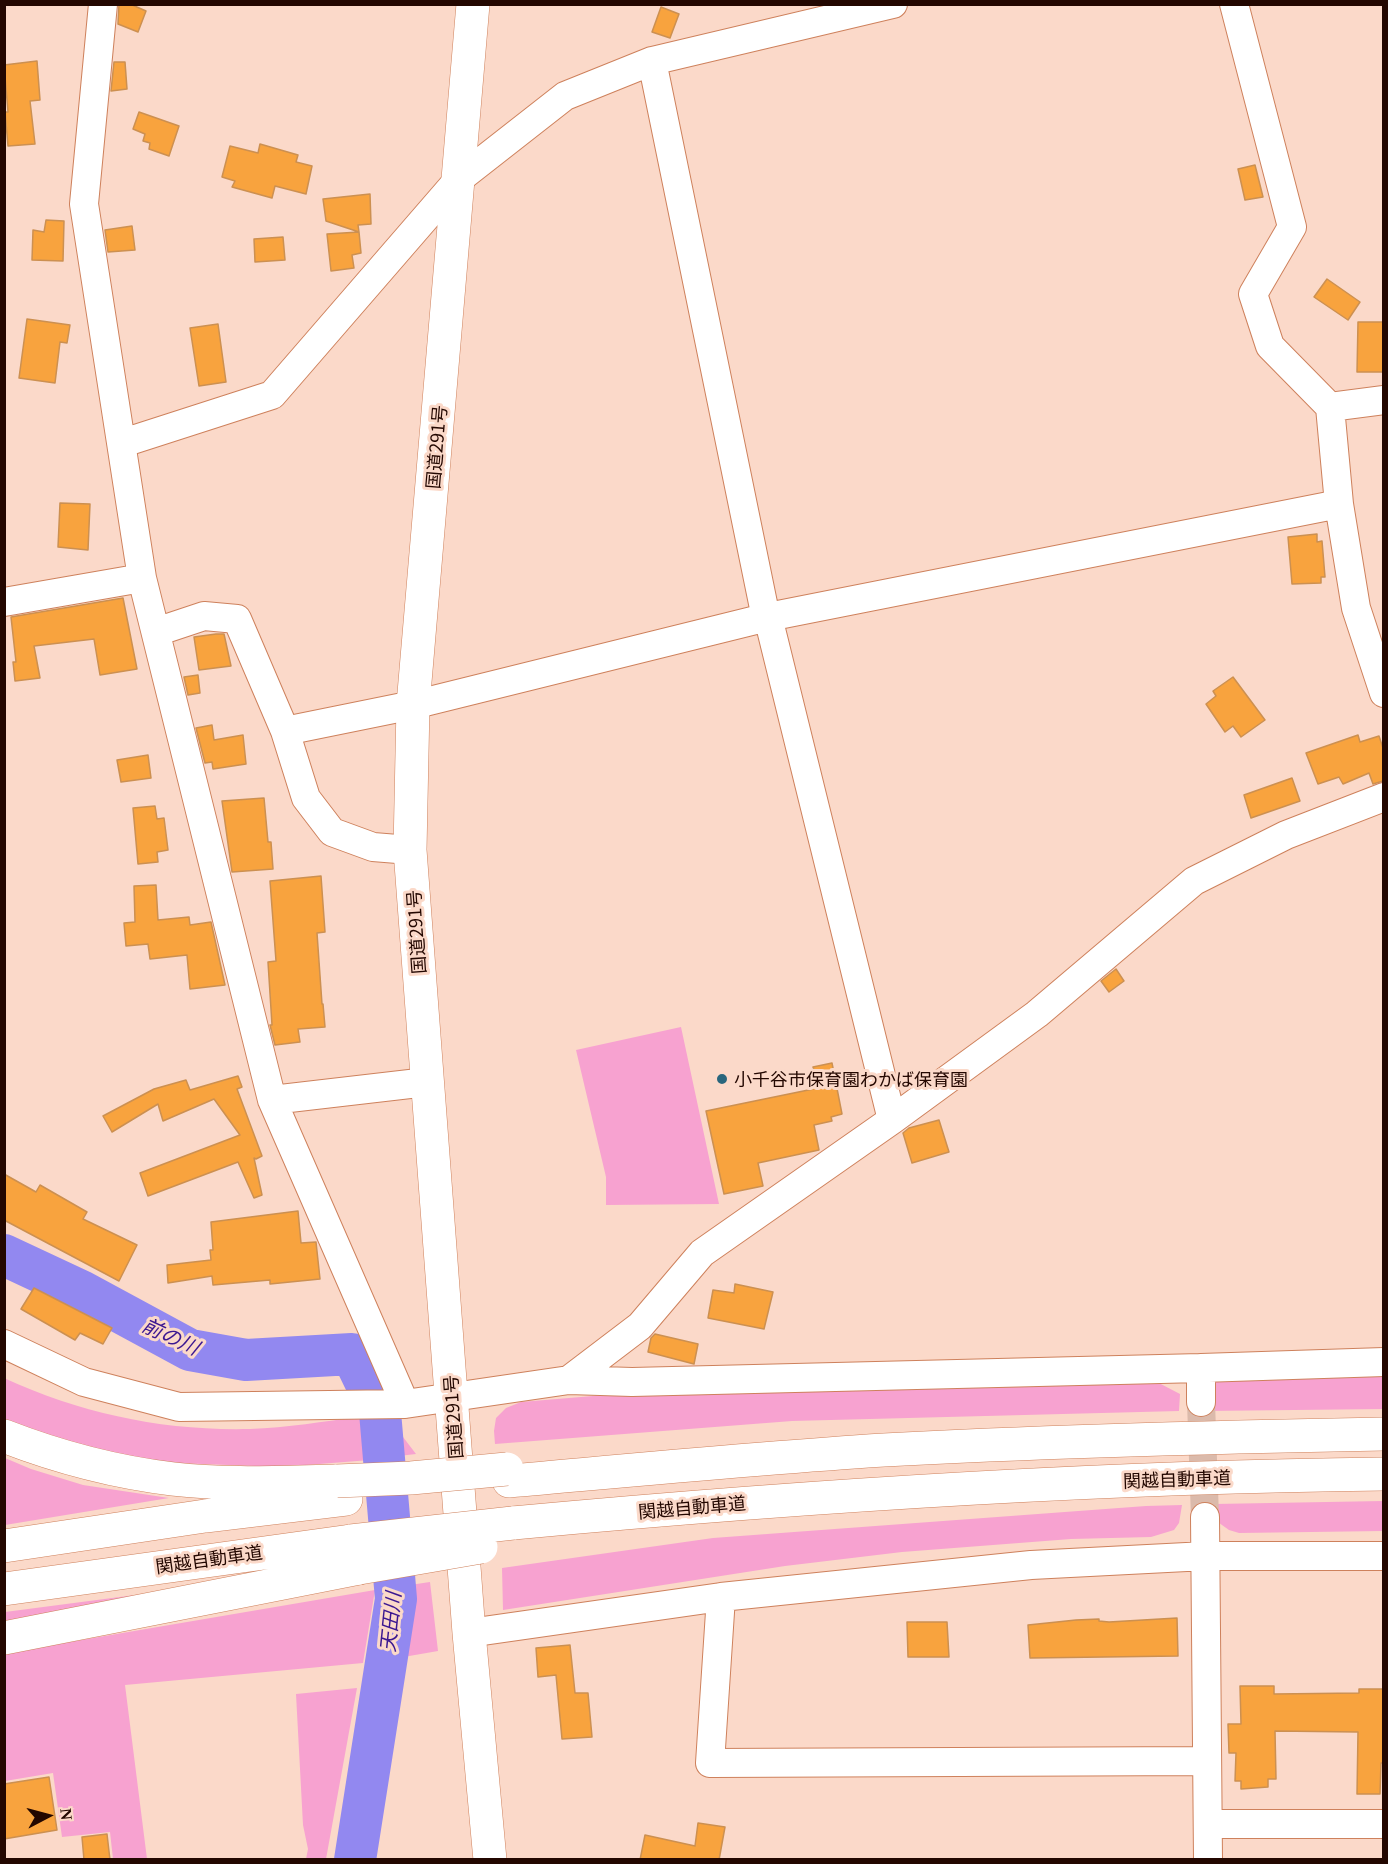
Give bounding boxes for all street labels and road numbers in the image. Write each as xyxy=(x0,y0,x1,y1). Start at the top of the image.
street label: 国道291号 xyxy=(422,404,450,490)
street label: 国道291号 xyxy=(402,889,430,975)
street label: 国道291号 xyxy=(439,1374,467,1460)
street label: 関越自動車道 xyxy=(1123,1466,1231,1492)
street label: 関越自動車道 xyxy=(637,1492,747,1522)
street label: 関越自動車道 xyxy=(154,1541,264,1577)

